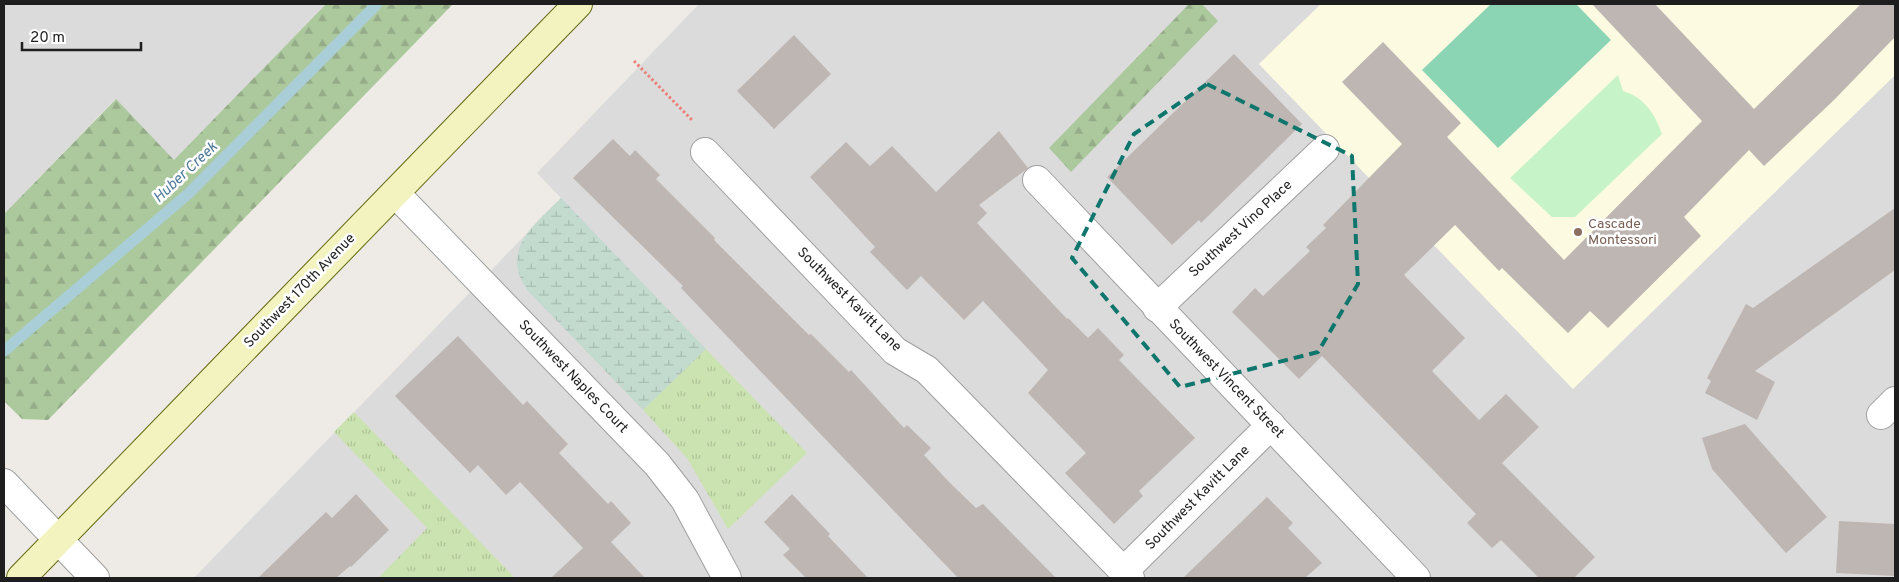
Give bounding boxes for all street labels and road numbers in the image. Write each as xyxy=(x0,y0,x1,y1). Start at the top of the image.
street label: Southwest Vino Place xyxy=(1186,177,1296,281)
street label: Southwest 170th Avenue xyxy=(241,230,359,352)
street label: Southwest Kavitt Lane xyxy=(793,244,905,356)
street label: Southwest Vincent Street xyxy=(1165,316,1287,442)
street label: Southwest Naples Court xyxy=(515,317,631,437)
street label: Southwest Kavitt Lane xyxy=(1142,442,1254,554)

